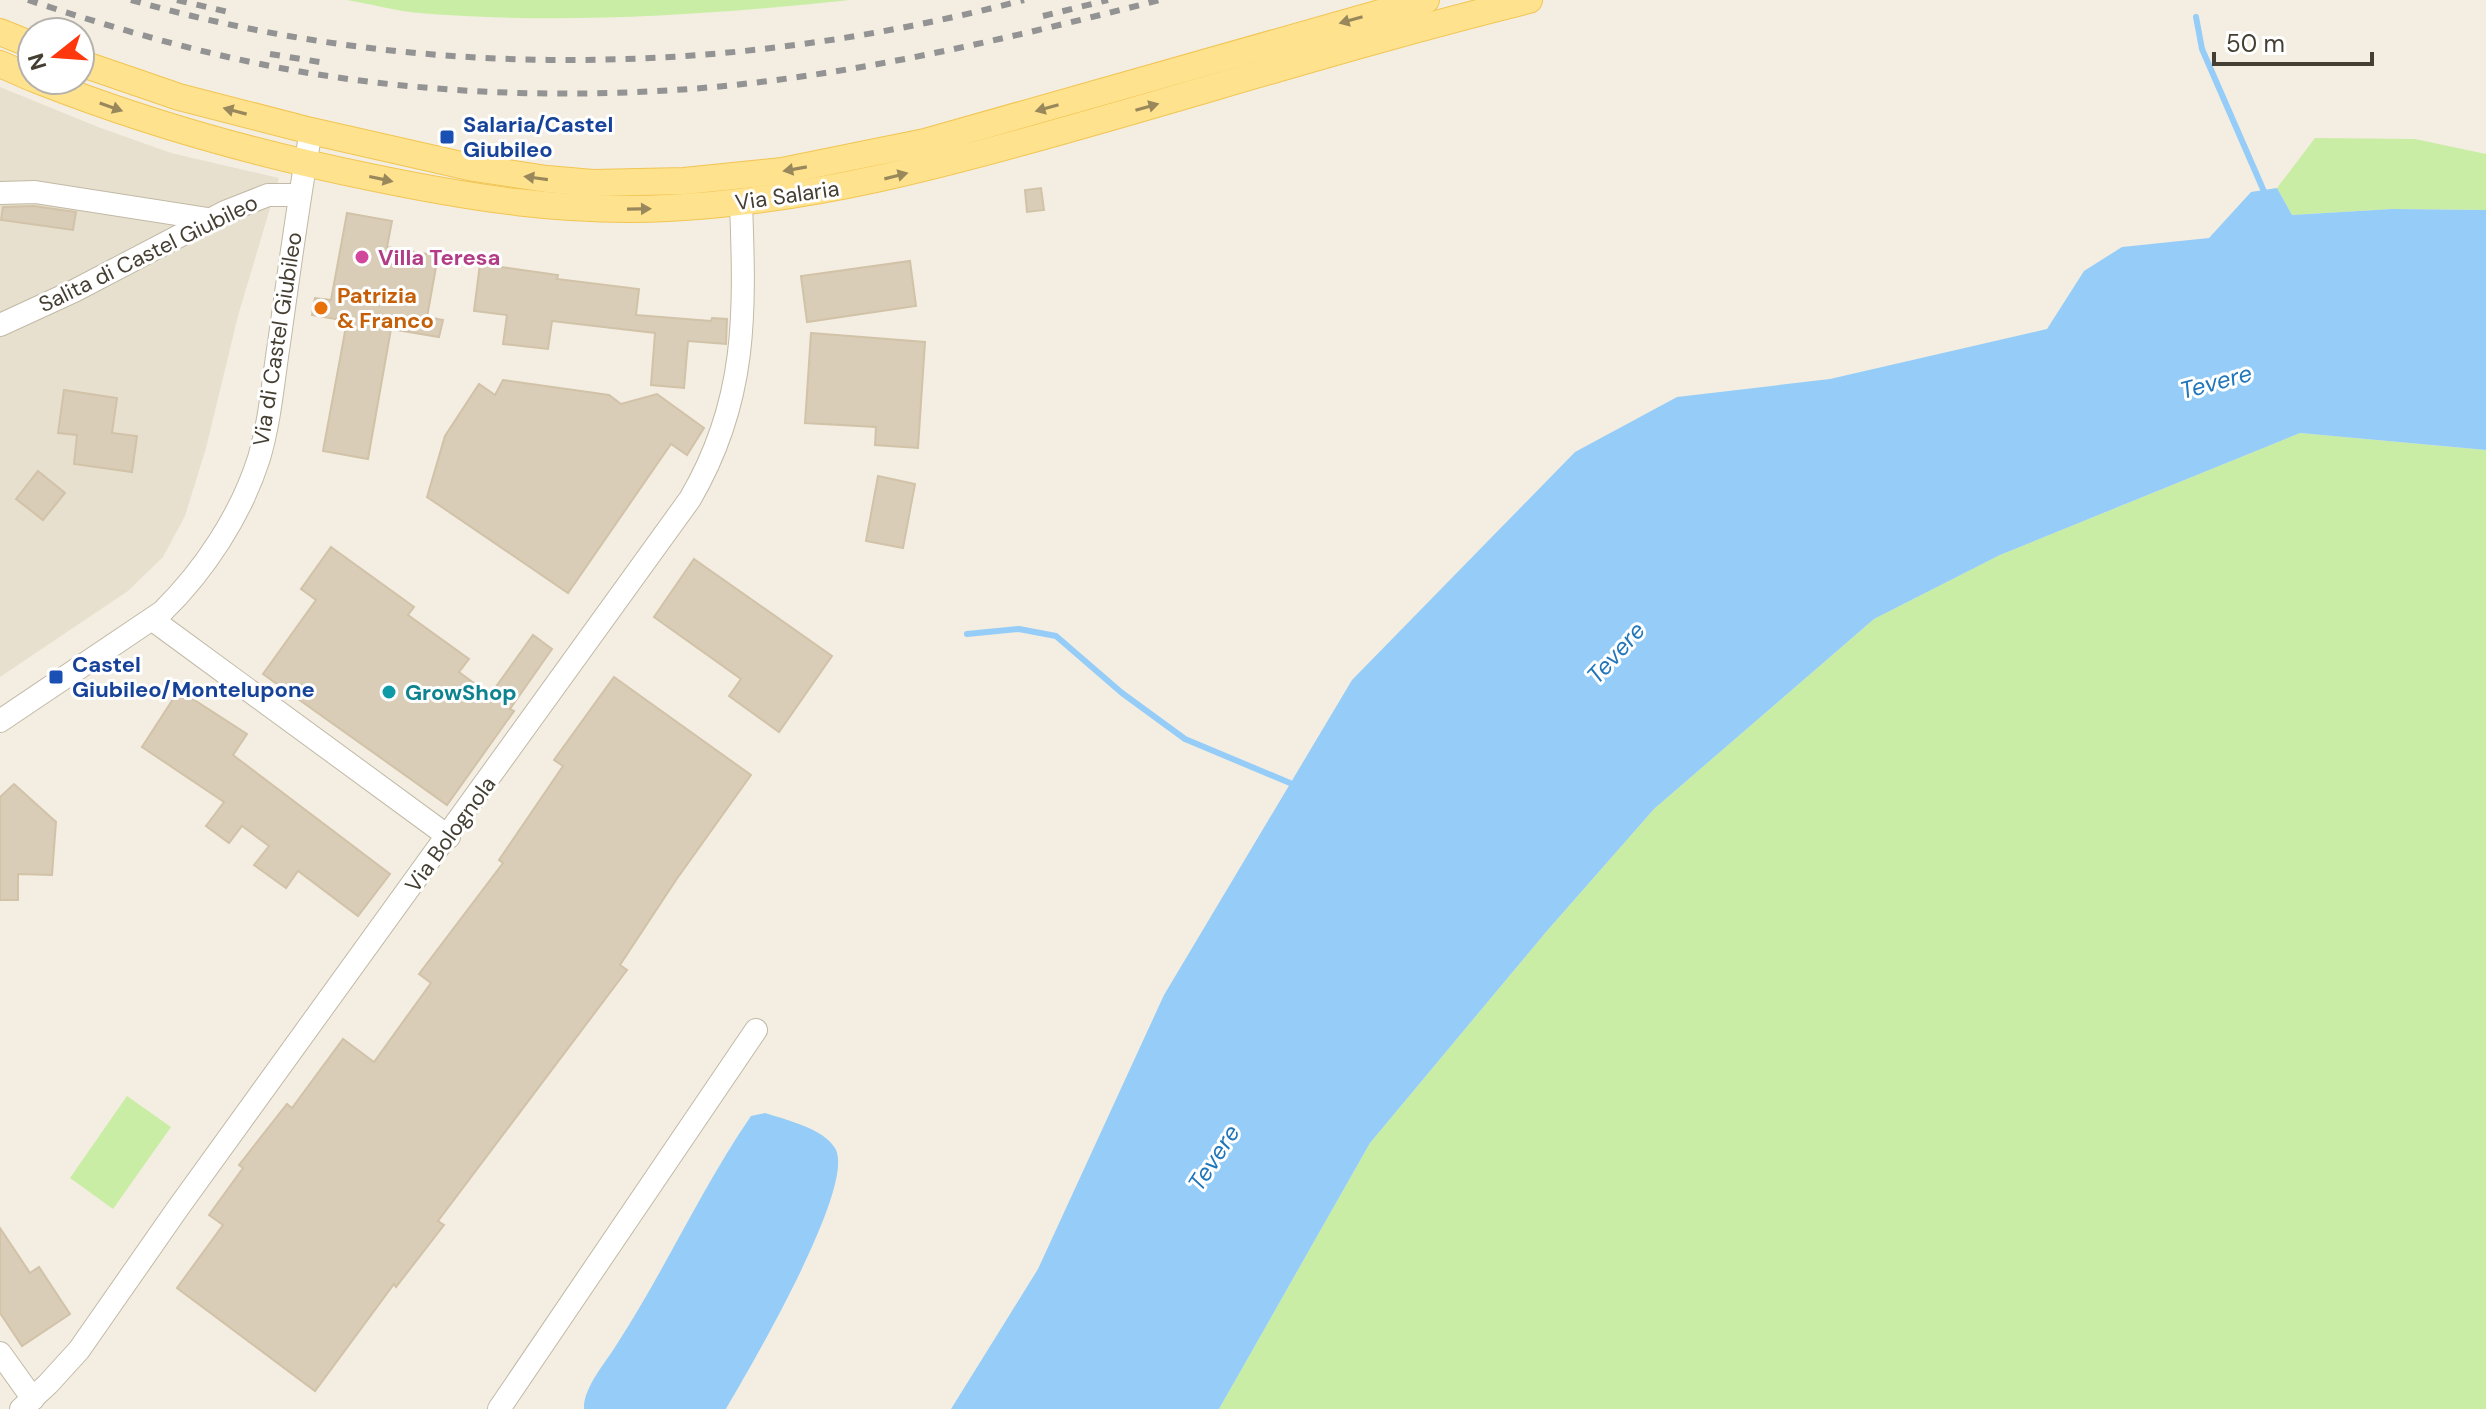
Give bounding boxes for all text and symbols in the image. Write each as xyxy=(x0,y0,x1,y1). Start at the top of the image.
one-way arrow xyxy=(1338,14,1362,27)
north arrow xyxy=(16,16,96,96)
scale bar xyxy=(2214,16,2372,66)
text: 50 m xyxy=(2226,28,2285,59)
text: N xyxy=(21,50,54,74)
one-way arrow xyxy=(1135,100,1159,113)
one-way arrow xyxy=(99,102,123,114)
one-way arrow xyxy=(1035,102,1059,115)
one-way arrow xyxy=(223,105,248,117)
place label: Salaria/Castel Giubileo xyxy=(463,110,613,164)
marker: Salaria/Castel Giubileo xyxy=(438,128,456,146)
one-way arrow xyxy=(782,163,807,175)
one-way arrow xyxy=(884,169,909,181)
one-way arrow xyxy=(523,171,548,184)
one-way arrow xyxy=(369,173,394,186)
street label: Via Salaria xyxy=(733,174,841,217)
street label: Salita di Castel Giubileo xyxy=(34,188,263,319)
one-way arrow xyxy=(627,203,652,215)
street label: Via di Castel Giubileo xyxy=(246,230,309,448)
place label: Villa Teresa xyxy=(378,243,500,272)
marker: Villa Teresa xyxy=(353,248,371,266)
place label: Patrizia & Franco xyxy=(337,281,434,335)
marker: Patrizia & Franco xyxy=(312,299,330,317)
water label: Tevere xyxy=(2176,357,2255,406)
water label: Tevere xyxy=(1580,615,1652,690)
place label: Castel Giubileo/Montelupone xyxy=(72,650,315,704)
marker: Castel Giubileo/Montelupone xyxy=(47,668,65,686)
place label: GrowShop xyxy=(405,678,517,707)
marker: GrowShop xyxy=(380,683,398,701)
street label: Via Bolognola xyxy=(399,771,502,898)
water label: Tevere xyxy=(1181,1119,1247,1197)

